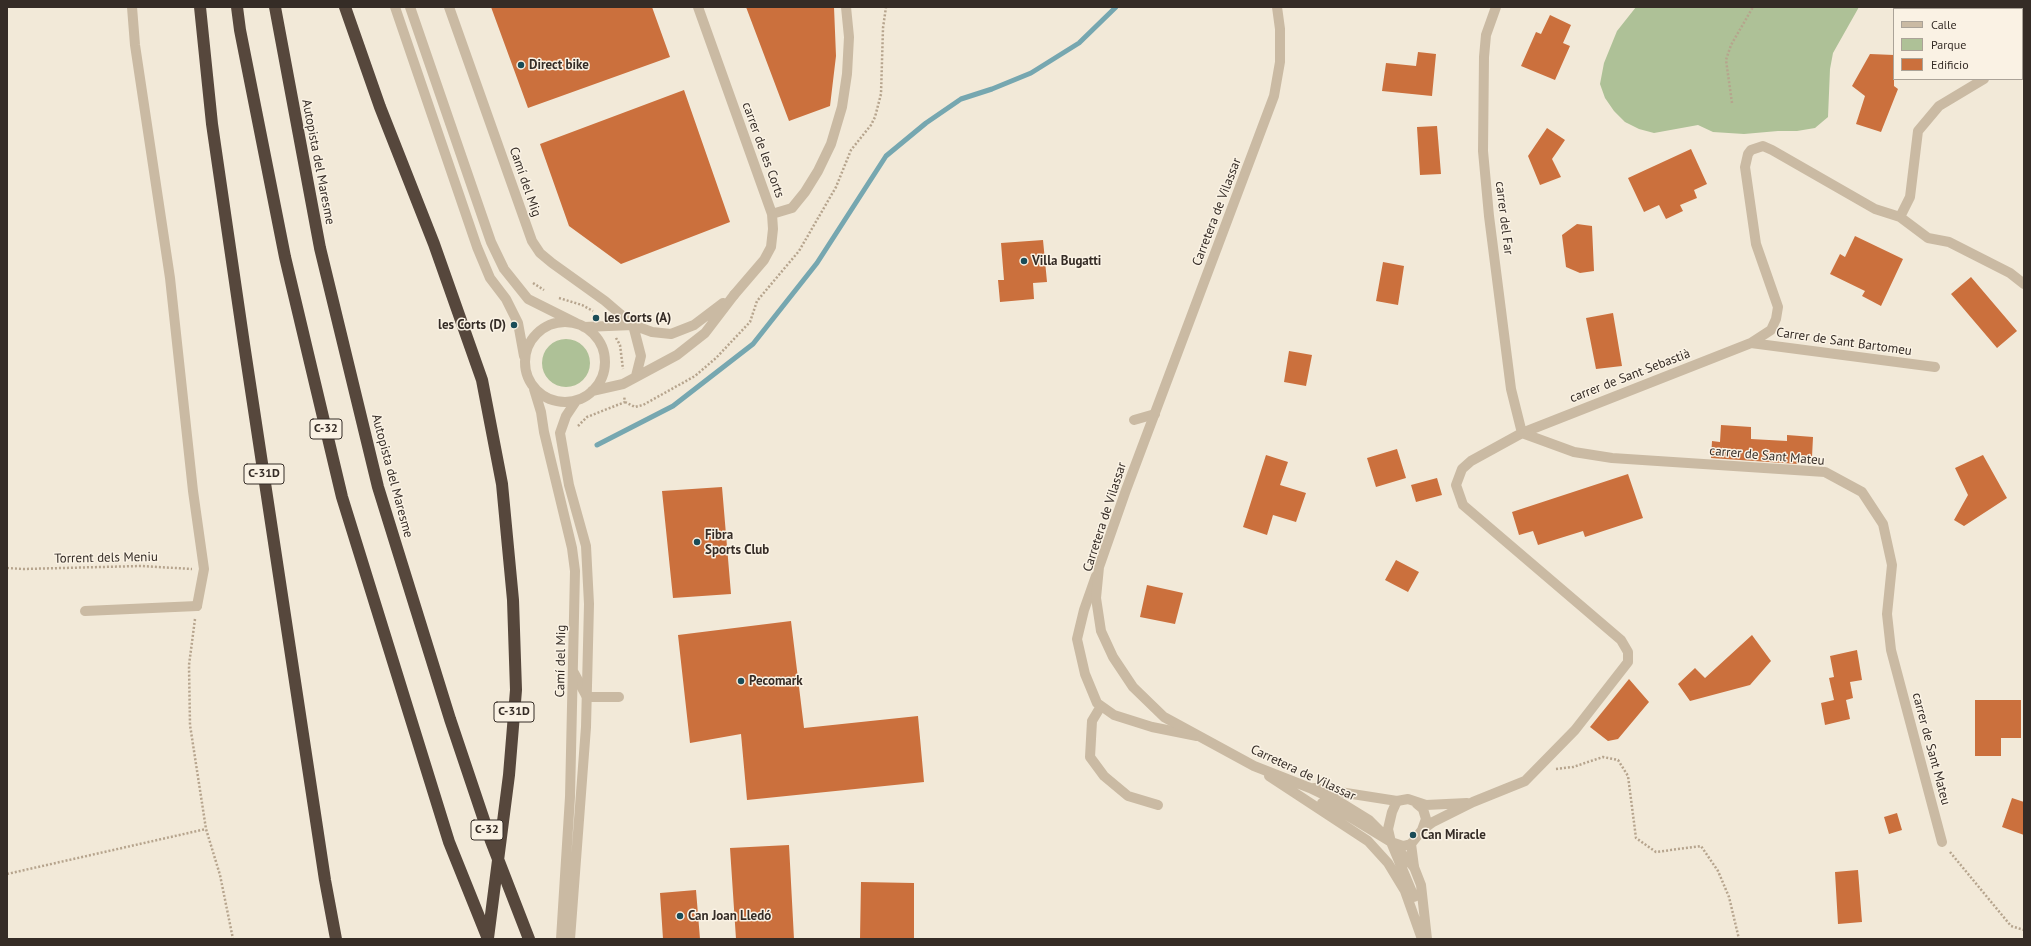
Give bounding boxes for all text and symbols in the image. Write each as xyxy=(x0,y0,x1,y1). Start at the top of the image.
legend xyxy=(1893,8,2023,80)
text: Calle xyxy=(1931,17,1957,32)
text: Parque xyxy=(1931,37,1966,52)
place label: Direct bike xyxy=(529,57,589,73)
text: Edificio xyxy=(1931,57,1969,72)
marker: Direct bike xyxy=(516,60,526,70)
street label: Autopista del Maresme xyxy=(298,98,338,226)
street label: carrer de les Corts xyxy=(738,100,788,200)
street label: Camí del Mig xyxy=(506,145,544,219)
street label: Carretera de Vilassar xyxy=(1189,156,1245,268)
street label: carrer del Far xyxy=(1492,180,1516,256)
place label: Villa Bugatti xyxy=(1032,253,1101,269)
marker: Villa Bugatti xyxy=(1019,256,1029,266)
place label: les Corts (A) xyxy=(604,310,671,326)
marker: les Corts (A) xyxy=(591,313,601,323)
place label: les Corts (D) xyxy=(438,317,506,333)
marker: les Corts (D) xyxy=(509,320,519,330)
street label: Carrer de Sant Bartomeu xyxy=(1775,325,1913,359)
street label: carrer de Sant Sebastià xyxy=(1568,346,1692,406)
street label: Autopista del Maresme xyxy=(368,412,416,540)
road number: C-32 xyxy=(310,419,342,439)
street label: carrer de Sant Mateu xyxy=(1709,443,1825,469)
street label: Carretera de Vilassar xyxy=(1080,460,1130,574)
road number: C-31D xyxy=(244,464,284,484)
place label: Fibra Sports Club xyxy=(705,527,769,558)
marker: Fibra Sports Club xyxy=(692,537,702,547)
street label: Torrent dels Meniu xyxy=(54,549,158,567)
street label: Camí del Mig xyxy=(553,624,569,698)
place label: Pecomark xyxy=(749,673,803,689)
marker: Pecomark xyxy=(736,676,746,686)
street label: carrer de Sant Mateu xyxy=(1908,691,1954,807)
road number: C-31D xyxy=(494,702,534,722)
street label: Carretera de Vilassar xyxy=(1248,742,1358,804)
road number: C-32 xyxy=(471,820,503,840)
place label: Can Miracle xyxy=(1421,827,1486,843)
marker: Can Miracle xyxy=(1408,830,1418,840)
place label: Can Joan Lledó xyxy=(688,908,771,924)
marker: Can Joan Lledó xyxy=(675,911,685,921)

